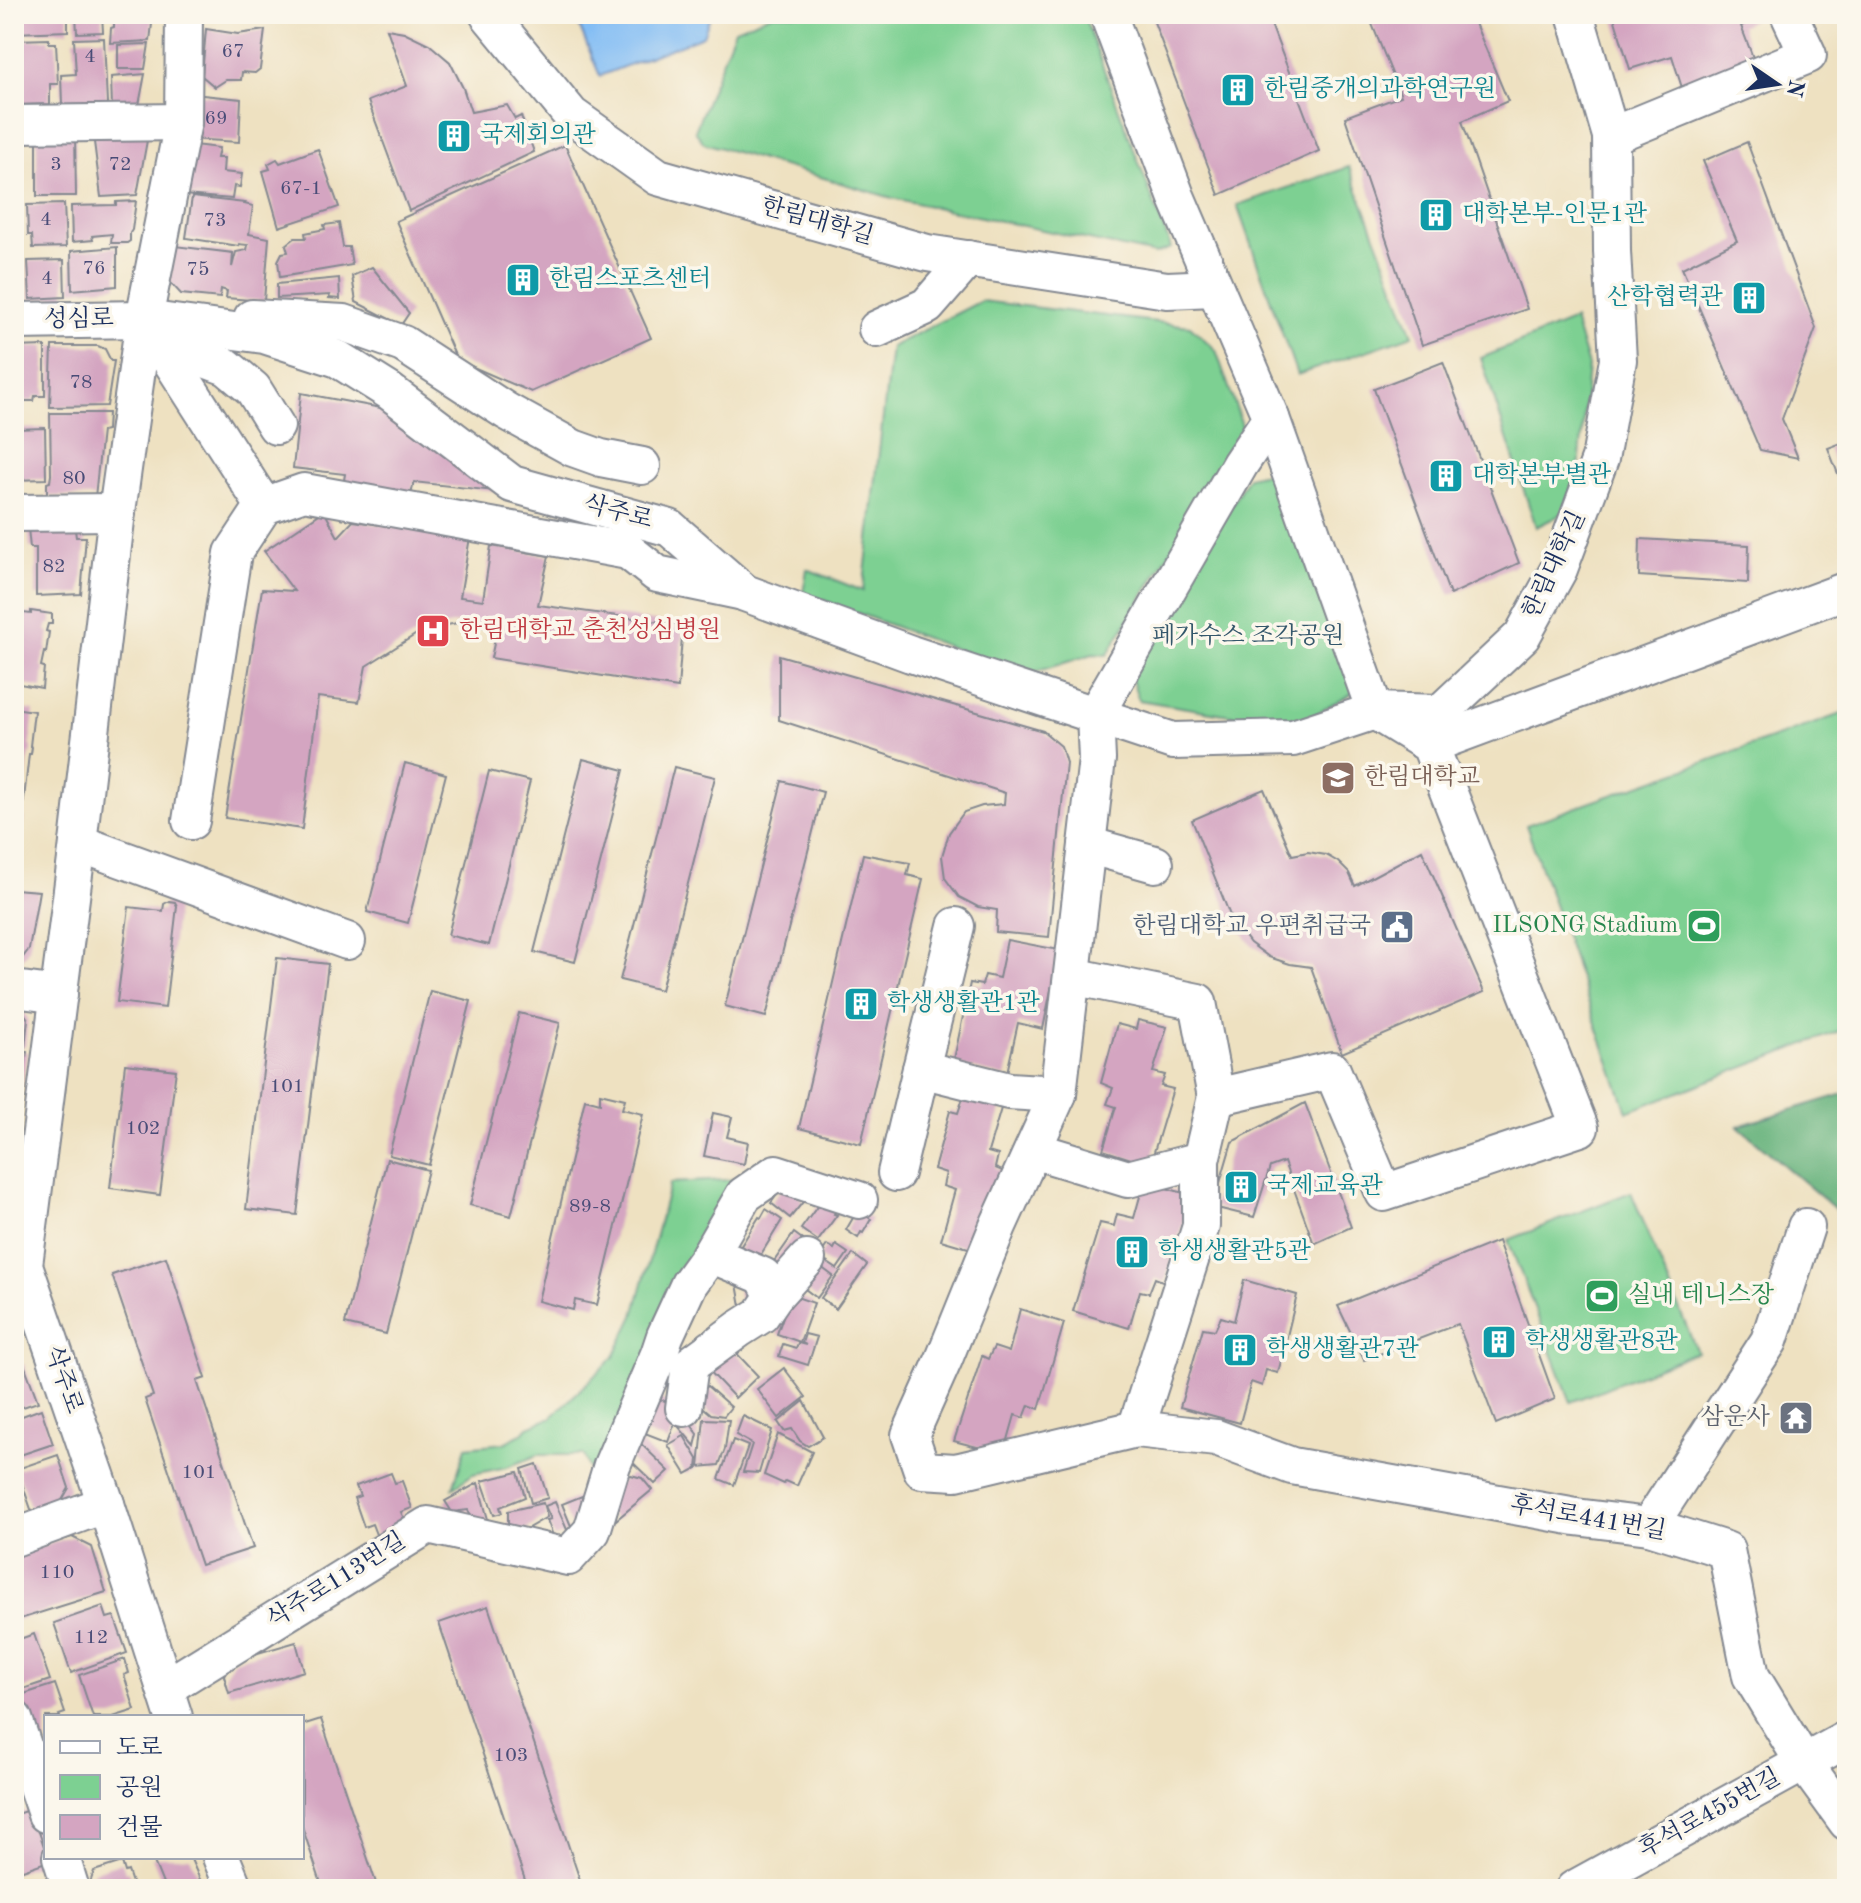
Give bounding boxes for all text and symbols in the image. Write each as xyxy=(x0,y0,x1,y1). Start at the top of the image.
house number: 67 xyxy=(221,42,245,62)
north arrow xyxy=(1737,44,1817,124)
house number: 4 xyxy=(84,47,96,67)
building icon: 한림중개의과학연구원 xyxy=(1219,71,1257,109)
place label: 한림중개의과학연구원 xyxy=(1264,76,1496,102)
text: N xyxy=(1782,77,1807,99)
house number: 69 xyxy=(204,109,228,129)
building icon: 국제회의관 xyxy=(435,117,473,155)
place label: 국제회의관 xyxy=(480,122,596,148)
house number: 3 xyxy=(50,155,62,175)
house number: 72 xyxy=(108,155,132,175)
house number: 67-1 xyxy=(280,179,322,199)
street label: 한림대학길 xyxy=(758,193,877,250)
building icon: 대학본부-인문1관 xyxy=(1417,196,1455,234)
place label: 대학본부-인문1관 xyxy=(1462,200,1647,227)
house number: 4 xyxy=(40,210,52,230)
house number: 73 xyxy=(203,211,227,231)
house number: 76 xyxy=(82,259,106,279)
house number: 75 xyxy=(186,260,210,280)
building icon: 한림스포츠센터 xyxy=(504,261,542,299)
place label: 한림스포츠센터 xyxy=(549,266,711,292)
house number: 4 xyxy=(41,269,53,289)
building icon: 산학협력관 xyxy=(1730,279,1768,317)
place label: 산학협력관 xyxy=(1607,284,1723,310)
street label: 성심로 xyxy=(44,305,114,333)
house number: 78 xyxy=(69,373,93,393)
building icon: 대학본부별관 xyxy=(1427,457,1465,495)
place label: 대학본부별관 xyxy=(1472,461,1611,488)
house number: 80 xyxy=(62,469,86,489)
street label: 삭주로 xyxy=(581,490,655,534)
street label: 한림대학길 xyxy=(1518,507,1590,623)
house number: 82 xyxy=(42,557,66,577)
hospital icon: 한림대학교 춘천성심병원 xyxy=(414,612,452,650)
place label: 한림대학교 춘천성심병원 xyxy=(459,616,721,643)
park label: 페가수스 조각공원 xyxy=(1152,623,1344,649)
school or university icon: 한림대학교 xyxy=(1319,759,1357,797)
place label: 한림대학교 xyxy=(1364,764,1480,790)
sports icon: ILSONG Stadium xyxy=(1685,907,1723,945)
public building icon: 한림대학교 우편취급국 xyxy=(1378,908,1416,946)
place label: 한림대학교 우편취급국 xyxy=(1132,913,1371,939)
place label: ILSONG Stadium xyxy=(1492,914,1678,938)
building icon: 학생생활관1관 xyxy=(842,985,880,1023)
place label: 학생생활관1관 xyxy=(887,989,1040,1016)
house number: 101 xyxy=(270,1077,304,1097)
house number: 102 xyxy=(126,1119,160,1139)
building icon: 국제교육관 xyxy=(1222,1168,1260,1206)
place label: 국제교육관 xyxy=(1267,1173,1383,1199)
house number: 89-8 xyxy=(569,1197,611,1217)
building icon: 학생생활관5관 xyxy=(1113,1233,1151,1271)
place label: 학생생활관5관 xyxy=(1158,1237,1311,1264)
sports icon: 실내 테니스장 xyxy=(1583,1277,1621,1315)
place label: 실내 테니스장 xyxy=(1628,1282,1775,1308)
building icon: 학생생활관8관 xyxy=(1480,1323,1518,1361)
place label: 학생생활관8관 xyxy=(1525,1327,1678,1354)
building icon: 학생생활관7관 xyxy=(1221,1331,1259,1369)
place label: 학생생활관7관 xyxy=(1266,1335,1419,1362)
street label: 삭주로 xyxy=(40,1343,88,1417)
temple icon: 삼운사 xyxy=(1777,1399,1815,1437)
place label: 삼운사 xyxy=(1700,1404,1770,1430)
house number: 101 xyxy=(182,1463,216,1483)
street label: 후석로441번길 xyxy=(1508,1491,1668,1545)
street label: 삭주로113번길 xyxy=(263,1527,410,1633)
house number: 110 xyxy=(40,1563,74,1583)
house number: 112 xyxy=(74,1628,108,1648)
legend xyxy=(44,1715,304,1859)
text: 도로 xyxy=(116,1736,162,1761)
house number: 103 xyxy=(494,1746,528,1766)
street label: 후석로455번길 xyxy=(1634,1763,1785,1863)
text: 공원 xyxy=(116,1775,162,1801)
text: 건물 xyxy=(116,1815,162,1841)

